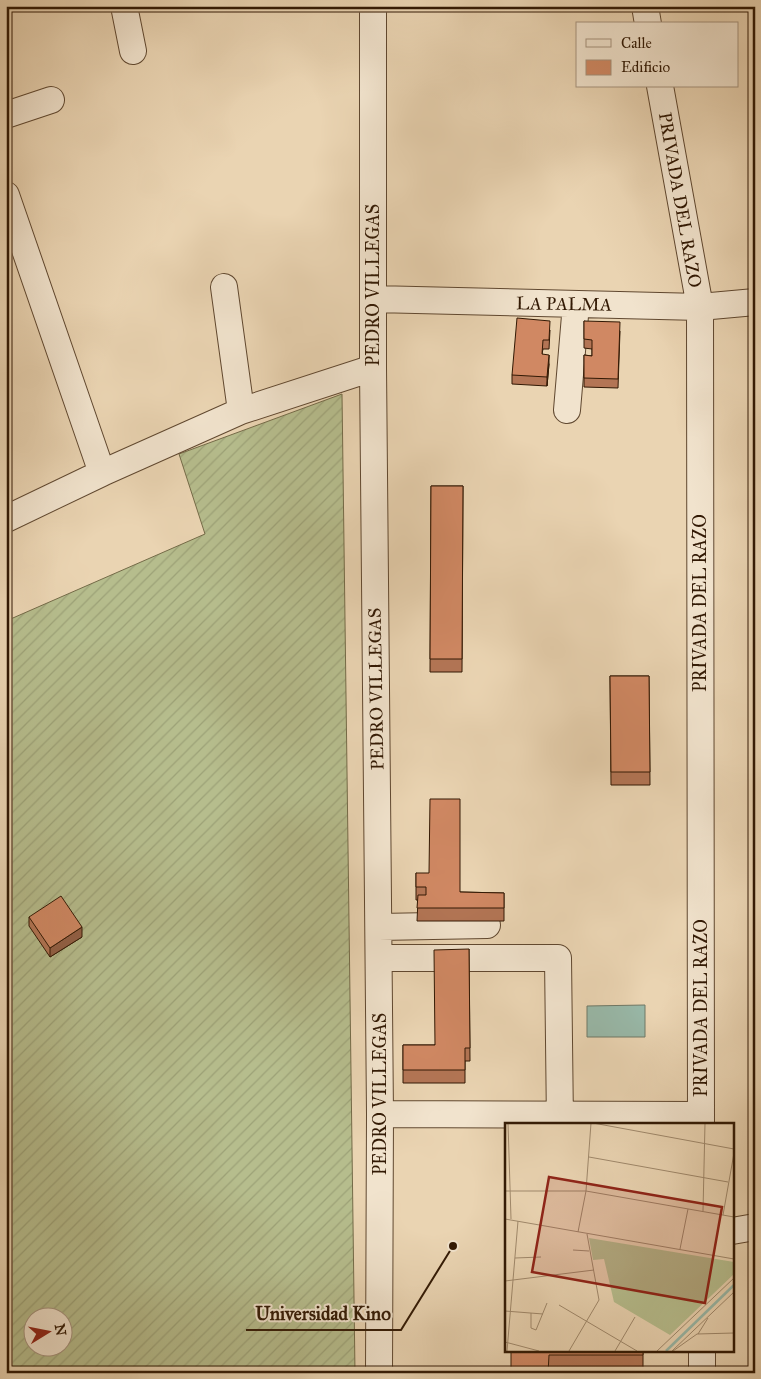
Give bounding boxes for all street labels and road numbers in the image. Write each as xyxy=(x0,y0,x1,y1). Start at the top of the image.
street label: PRIVADA DEL RAZO xyxy=(654,111,706,289)
street label: PEDRO VILLEGAS xyxy=(362,204,384,366)
street label: LA PALMA xyxy=(516,292,612,316)
street label: PRIVADA DEL RAZO xyxy=(689,514,711,692)
street label: PEDRO VILLEGAS xyxy=(364,608,388,770)
street label: PRIVADA DEL RAZO xyxy=(690,919,712,1097)
street label: PEDRO VILLEGAS xyxy=(369,1013,391,1175)

